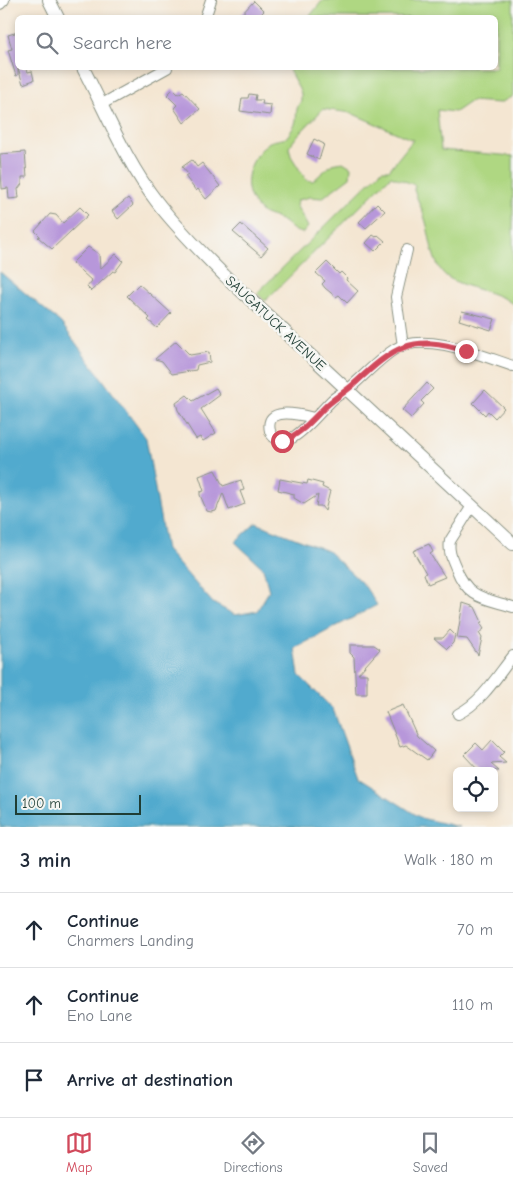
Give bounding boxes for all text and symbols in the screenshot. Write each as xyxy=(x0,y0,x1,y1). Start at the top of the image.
search box xyxy=(15,15,498,70)
icon: search xyxy=(33,29,61,57)
text: Search here xyxy=(73,32,172,54)
street label: SAUGATUCK AVENUE xyxy=(222,272,330,374)
route end xyxy=(455,340,478,363)
route start xyxy=(271,430,294,453)
map controls xyxy=(453,767,498,812)
button: locate xyxy=(453,767,498,812)
scale bar xyxy=(15,792,141,815)
text: 100 m xyxy=(22,795,61,812)
text: 3 min xyxy=(20,848,71,872)
text: Walk · 180 m xyxy=(404,851,493,869)
text: Continue xyxy=(67,910,139,932)
icon: ahead xyxy=(20,916,48,944)
text: 70 m xyxy=(457,921,493,939)
text: Charmers Landing xyxy=(67,932,194,950)
text: Continue xyxy=(67,985,139,1007)
icon: ahead xyxy=(20,991,48,1019)
text: 110 m xyxy=(452,996,493,1014)
text: Eno Lane xyxy=(67,1007,132,1025)
icon: arrive xyxy=(20,1066,48,1094)
text: Arrive at destination xyxy=(67,1069,233,1091)
tab: Map xyxy=(65,1129,93,1176)
tab: Directions xyxy=(223,1129,283,1176)
tab: Saved xyxy=(413,1129,448,1176)

